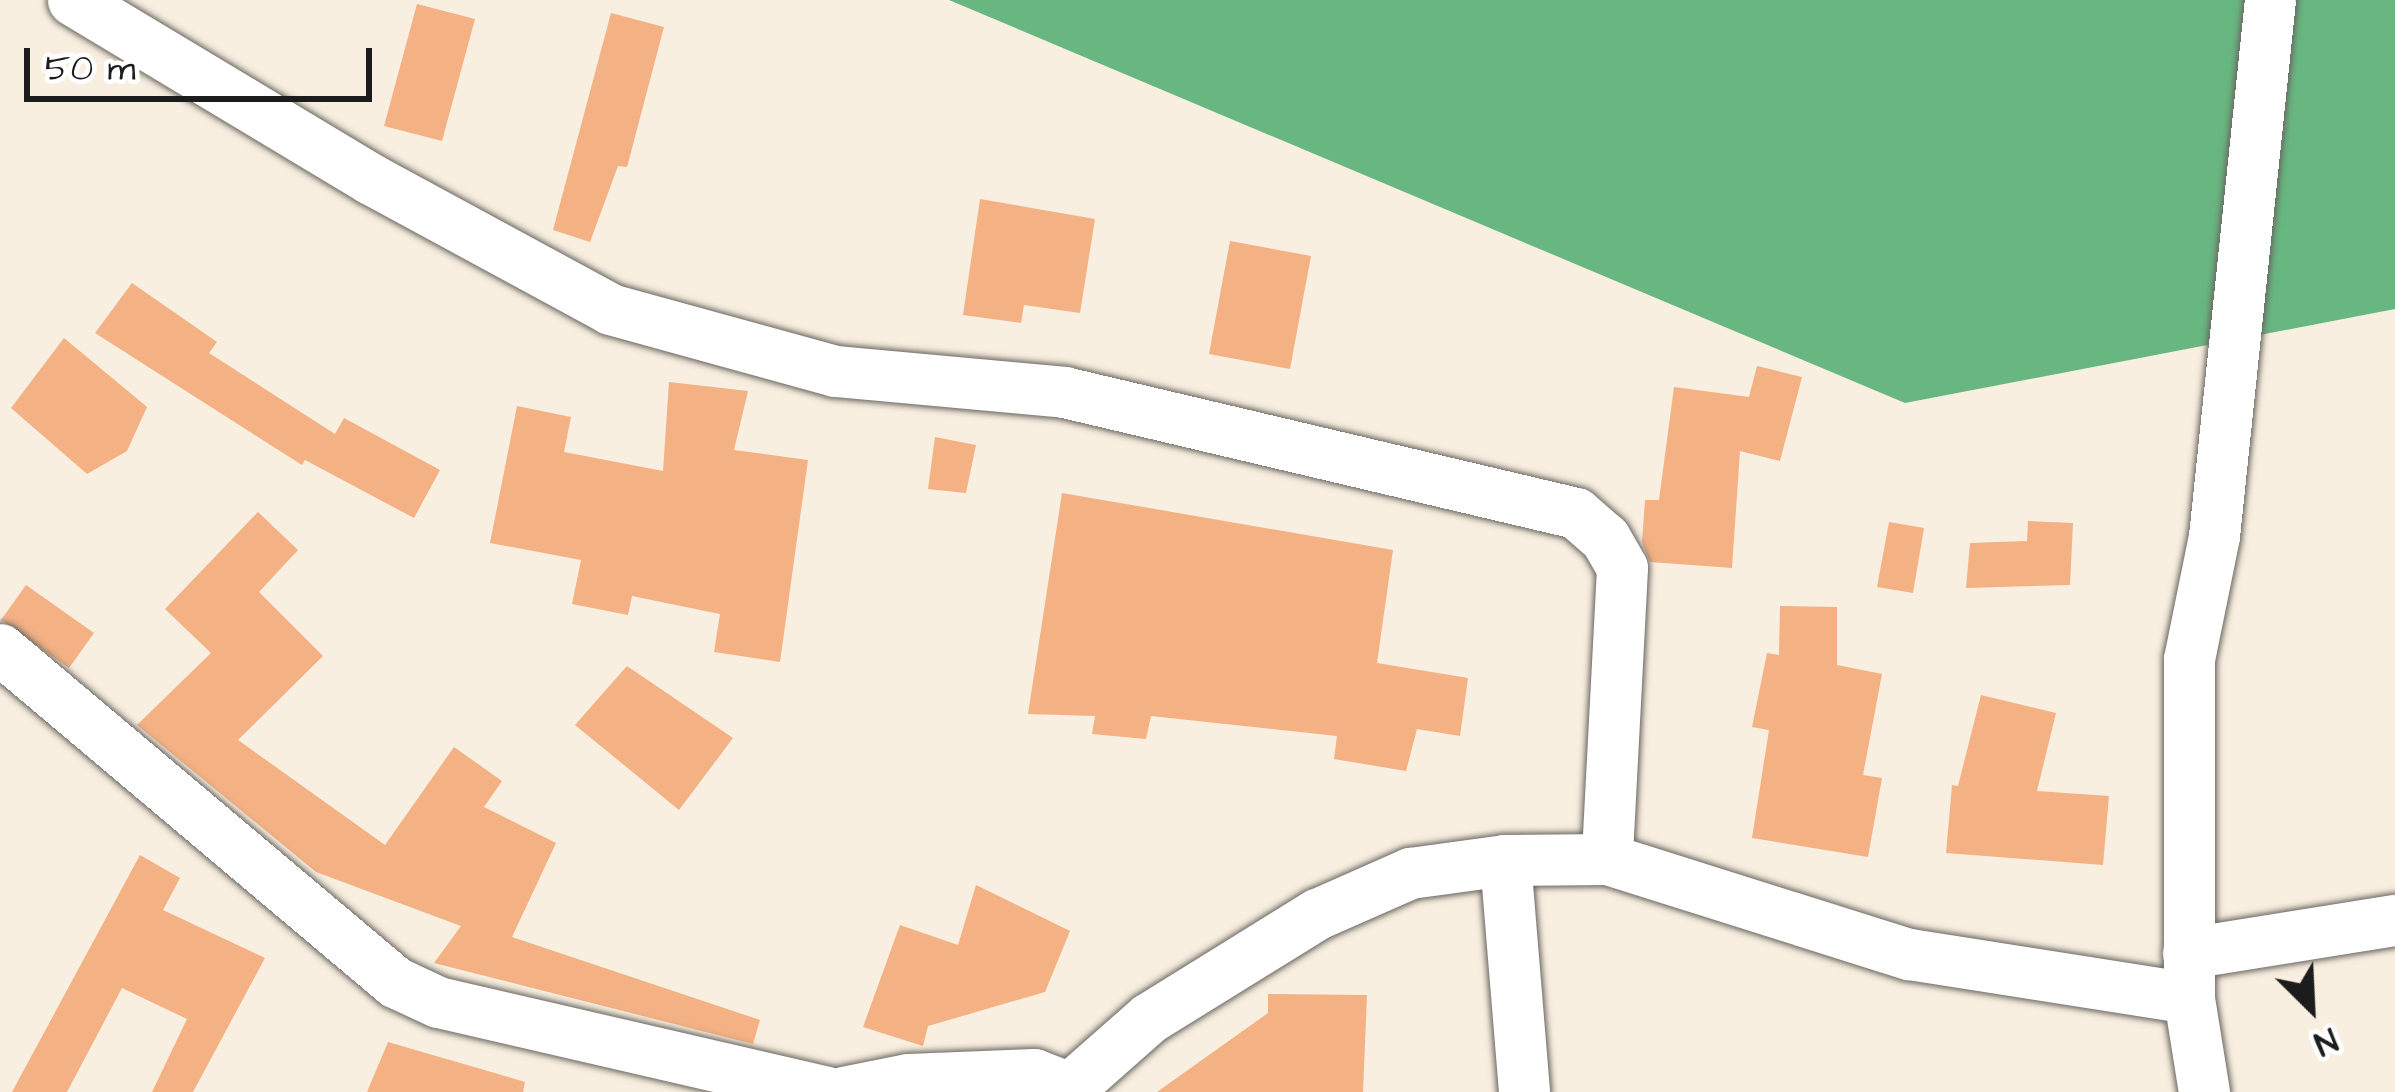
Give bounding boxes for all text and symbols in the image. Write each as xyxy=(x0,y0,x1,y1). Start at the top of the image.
scale bar xyxy=(30,24,378,98)
text: 50 m xyxy=(45,43,136,94)
north arrow xyxy=(2251,948,2371,1068)
text: N xyxy=(2307,1016,2344,1066)

